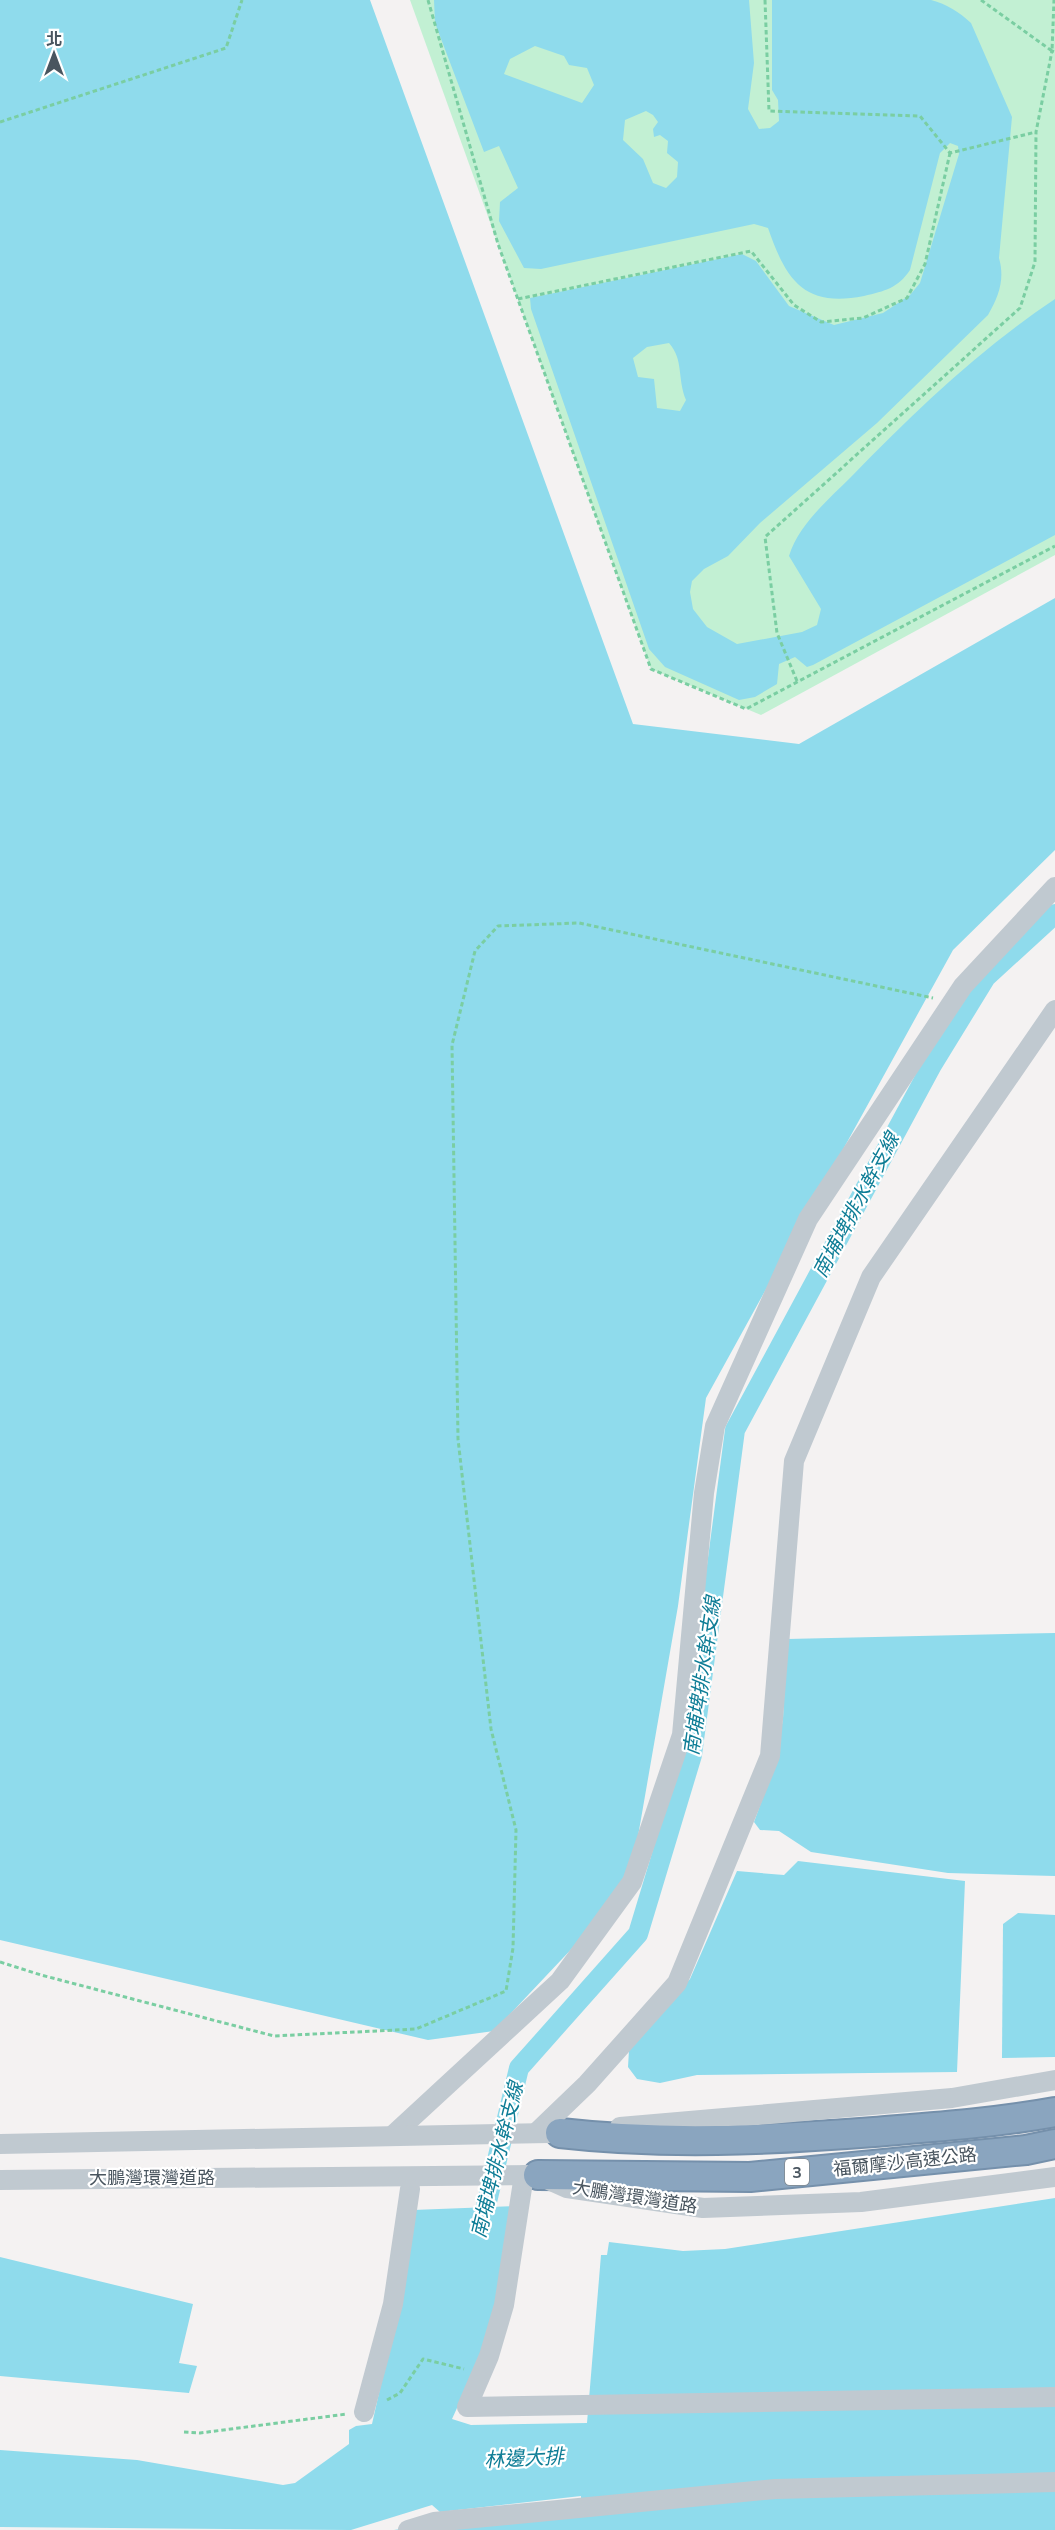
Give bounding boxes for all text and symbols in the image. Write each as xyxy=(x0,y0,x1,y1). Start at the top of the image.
north arrow xyxy=(24,24,84,84)
text: 北 xyxy=(46,29,62,51)
water label: 南埔埤排水幹支線 xyxy=(807,1126,907,1282)
water label: 南埔埤排水幹支線 xyxy=(678,1593,727,1757)
water label: 南埔埤排水幹支線 xyxy=(465,2077,530,2241)
street label: 福爾摩沙高速公路 xyxy=(832,2143,978,2181)
road number: 3 xyxy=(785,2159,809,2185)
street label: 大鵬灣環灣道路 xyxy=(89,2166,215,2190)
street label: 大鵬灣環灣道路 xyxy=(571,2175,699,2219)
water label: 林邊大排 xyxy=(483,2443,568,2474)

